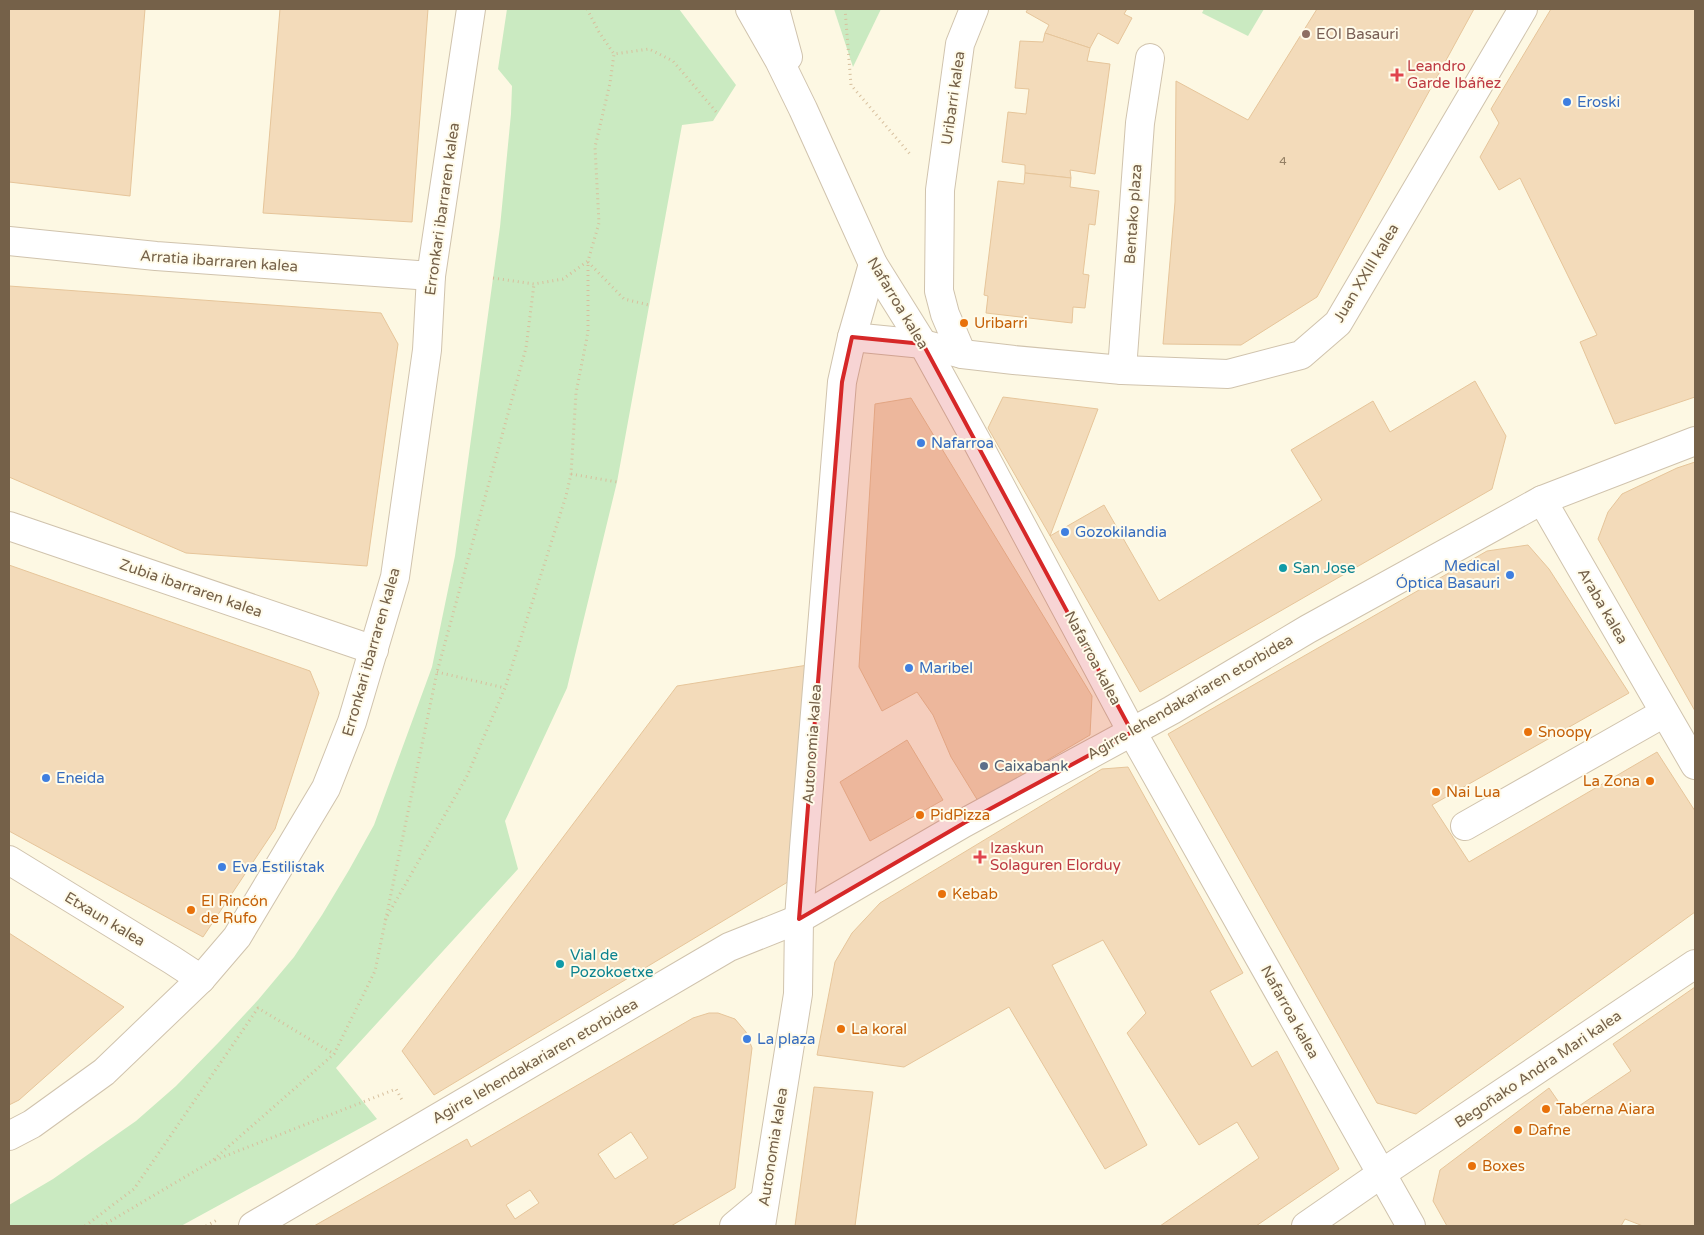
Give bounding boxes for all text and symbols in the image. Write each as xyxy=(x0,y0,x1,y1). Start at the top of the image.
place label: EOI Basauri xyxy=(1316,25,1399,43)
marker: EOI Basauri xyxy=(1300,28,1312,40)
street label: Uribarri kalea xyxy=(937,50,969,146)
place label: Leandro Garde Ibáñez xyxy=(1407,57,1501,92)
marker: Leandro Garde Ibáñez xyxy=(1391,69,1403,81)
place label: Eroski xyxy=(1577,93,1620,111)
marker: Eroski xyxy=(1561,96,1573,108)
street label: Erronkari ibarraren kalea xyxy=(421,121,463,297)
house number: 4 xyxy=(1279,154,1287,168)
street label: Bentako plaza xyxy=(1121,163,1145,265)
street label: Juan XXIII kalea xyxy=(1329,220,1403,326)
street label: Arratia ibarraren kalea xyxy=(139,246,299,276)
street label: Nafarroa kalea xyxy=(863,254,933,352)
place label: Uribarri xyxy=(974,314,1028,332)
marker: Uribarri xyxy=(958,317,970,329)
place label: Nafarroa xyxy=(931,434,994,452)
marker: Nafarroa xyxy=(915,437,927,449)
place label: Gozokilandia xyxy=(1075,523,1167,541)
marker: Gozokilandia xyxy=(1059,526,1071,538)
street label: Zubia ibarraren kalea xyxy=(117,555,265,621)
place label: Medical Óptica Basauri xyxy=(1396,557,1500,592)
place label: San Jose xyxy=(1293,559,1356,577)
marker: San Jose xyxy=(1277,562,1289,574)
street label: Araba kalea xyxy=(1574,565,1632,647)
street label: Erronkari ibarraren kalea xyxy=(338,566,404,738)
marker: Medical Óptica Basauri xyxy=(1504,569,1516,581)
street label: Nafarroa kalea xyxy=(1061,608,1125,708)
street label: Agirre lehendakariaren etorbidea xyxy=(1084,631,1296,763)
place label: Maribel xyxy=(919,659,973,677)
marker: Maribel xyxy=(903,662,915,674)
street label: Autonomia kalea xyxy=(799,683,825,805)
place label: Snoopy xyxy=(1538,723,1592,741)
marker: Snoopy xyxy=(1522,726,1534,738)
place label: Caixabank xyxy=(994,757,1068,775)
marker: Caixabank xyxy=(978,760,990,772)
place label: Eneida xyxy=(56,769,105,787)
marker: Eneida xyxy=(40,772,52,784)
place label: La Zona xyxy=(1583,772,1640,790)
marker: La Zona xyxy=(1644,775,1656,787)
place label: Nai Lua xyxy=(1446,783,1500,801)
marker: Nai Lua xyxy=(1430,786,1442,798)
place label: PidPizza xyxy=(930,806,990,824)
marker: PidPizza xyxy=(914,809,926,821)
place label: Izaskun Solaguren Elorduy xyxy=(990,839,1121,874)
marker: Izaskun Solaguren Elorduy xyxy=(974,851,986,863)
place label: Eva Estilistak xyxy=(232,858,325,876)
marker: Eva Estilistak xyxy=(216,861,228,873)
place label: Kebab xyxy=(952,885,998,903)
street label: Etxaun kalea xyxy=(61,888,149,950)
marker: Kebab xyxy=(936,888,948,900)
place label: El Rincón de Rufo xyxy=(201,892,268,927)
marker: El Rincón de Rufo xyxy=(185,904,197,916)
place label: Vial de Pozokoetxe xyxy=(570,946,653,981)
marker: Vial de Pozokoetxe xyxy=(554,958,566,970)
street label: Nafarroa kalea xyxy=(1257,962,1323,1062)
street label: Agirre lehendakariaren etorbidea xyxy=(429,995,641,1127)
street label: Begoñako Andra Mari kalea xyxy=(1451,1006,1625,1132)
place label: La koral xyxy=(851,1020,907,1038)
marker: La koral xyxy=(835,1023,847,1035)
place label: La plaza xyxy=(757,1030,816,1048)
marker: La plaza xyxy=(741,1033,753,1045)
street label: Autonomia kalea xyxy=(755,1086,791,1208)
place label: Taberna Aiara xyxy=(1556,1100,1655,1118)
marker: Taberna Aiara xyxy=(1540,1103,1552,1115)
place label: Dafne xyxy=(1528,1121,1571,1139)
marker: Dafne xyxy=(1512,1124,1524,1136)
place label: Boxes xyxy=(1482,1157,1525,1175)
marker: Boxes xyxy=(1466,1160,1478,1172)

